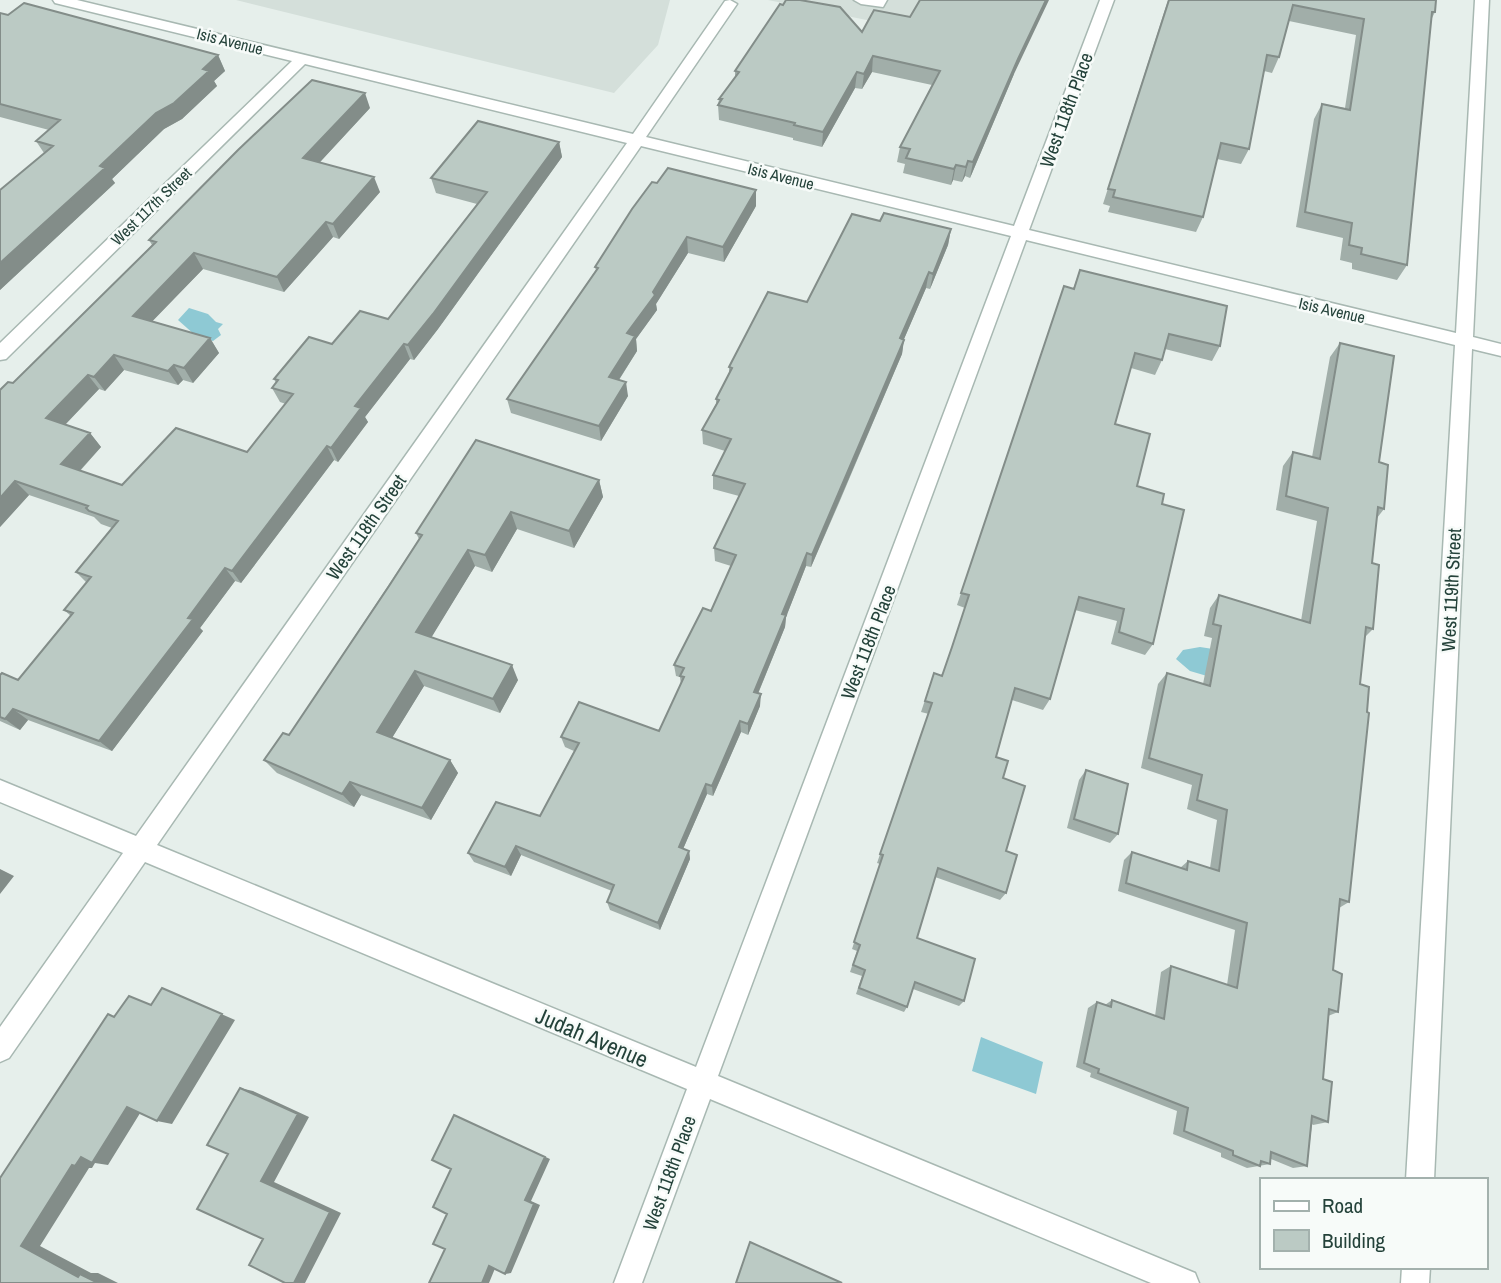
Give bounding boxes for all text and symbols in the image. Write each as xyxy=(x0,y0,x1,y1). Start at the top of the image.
street label: Isis Avenue xyxy=(195,22,265,60)
street label: West 118th Place xyxy=(1033,49,1099,171)
street label: Isis Avenue xyxy=(746,157,816,195)
street label: West 117th Street xyxy=(106,162,196,250)
street label: Isis Avenue xyxy=(1297,292,1367,328)
street label: West 118th Street xyxy=(320,468,412,585)
street label: West 119th Street xyxy=(1435,527,1467,652)
street label: West 118th Place xyxy=(834,581,902,703)
street label: Judah Avenue xyxy=(531,999,653,1075)
street label: West 118th Place xyxy=(636,1112,702,1234)
legend xyxy=(1260,1178,1487,1269)
text: Road xyxy=(1322,1191,1363,1220)
text: Building xyxy=(1322,1226,1386,1255)

